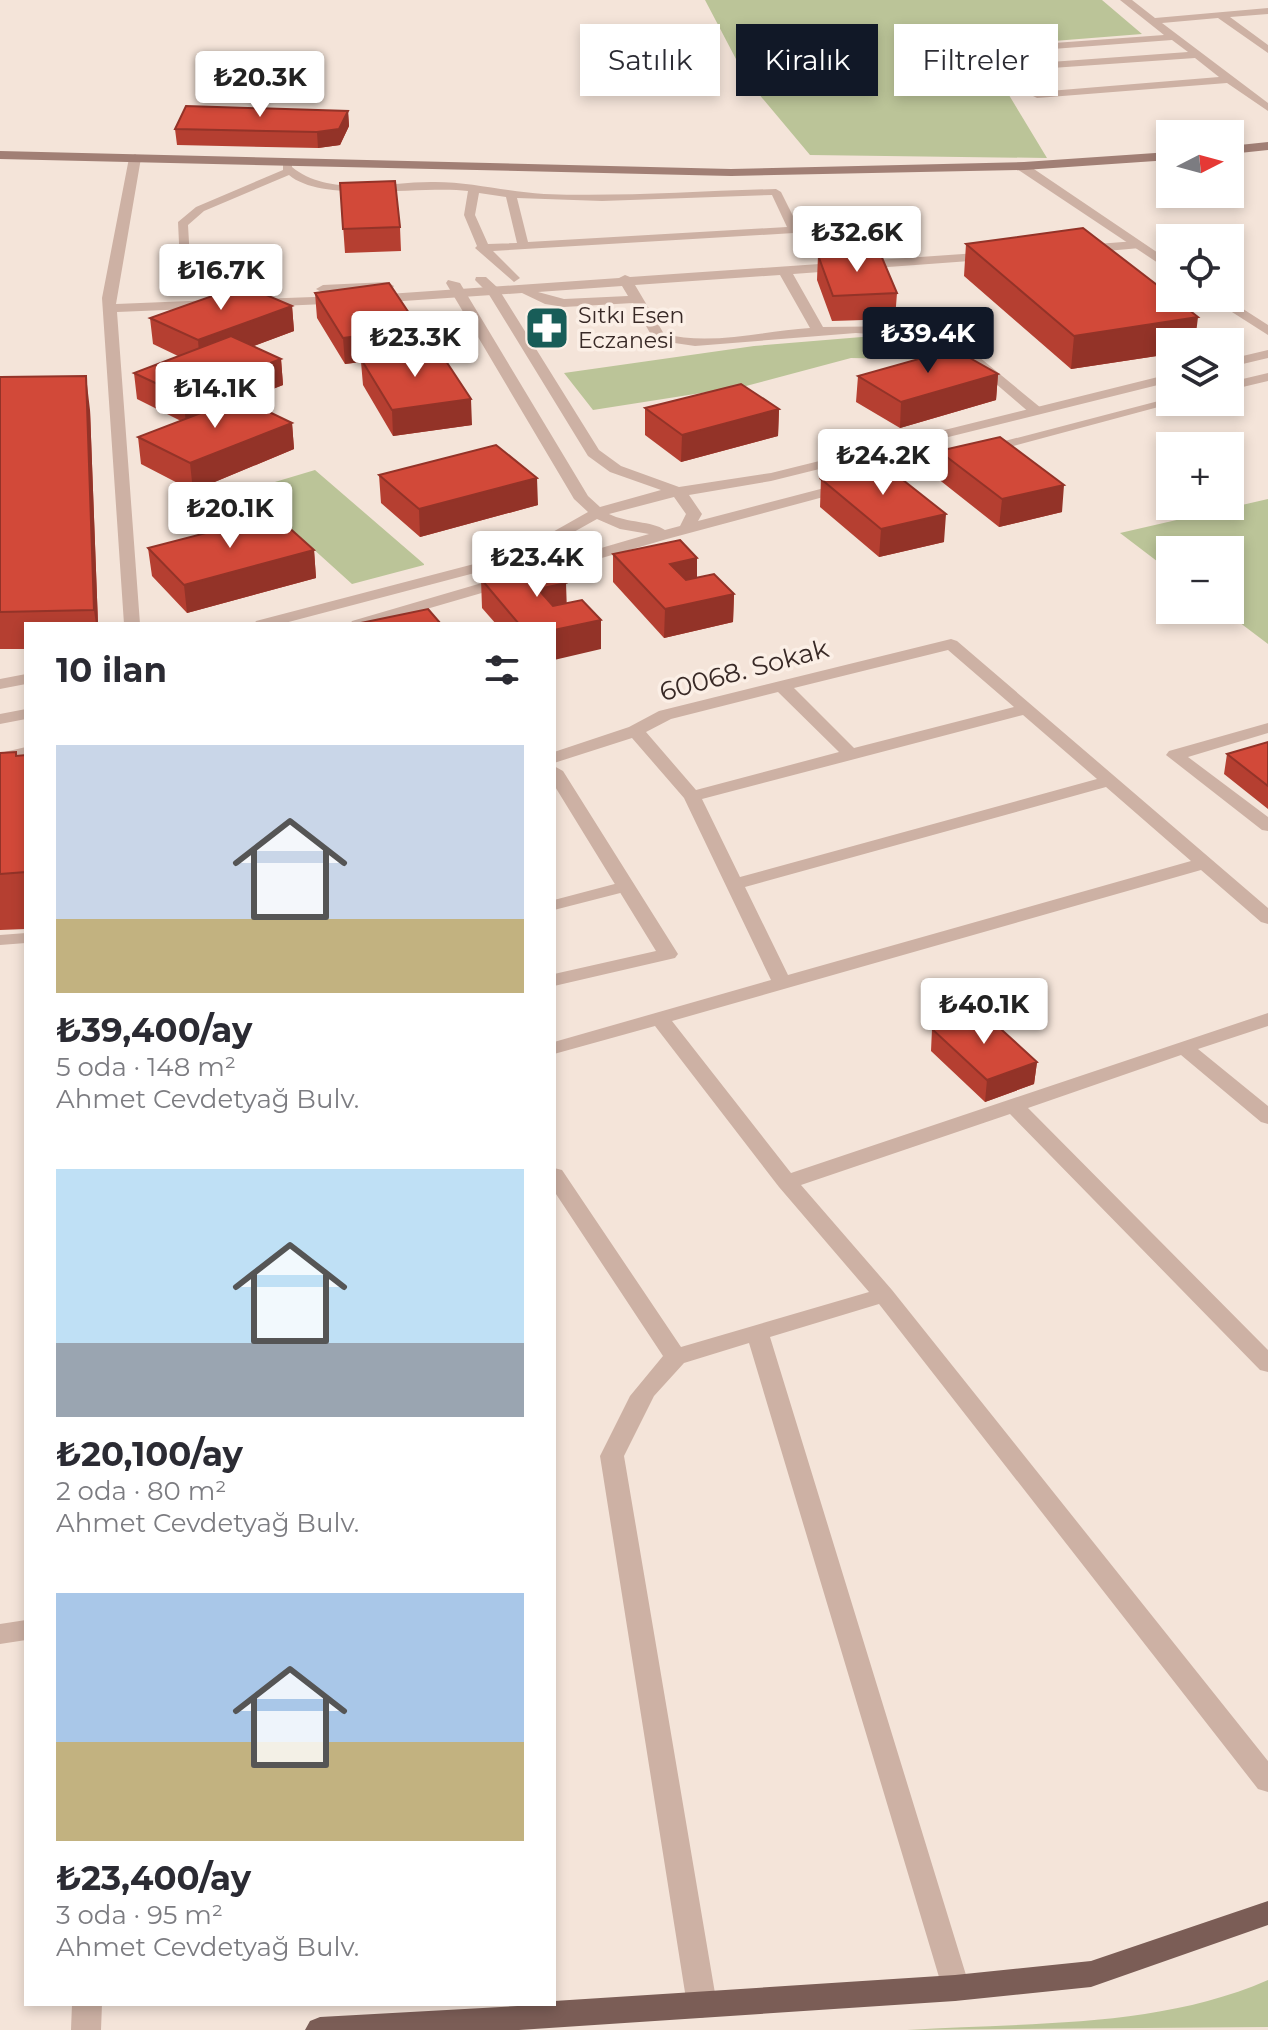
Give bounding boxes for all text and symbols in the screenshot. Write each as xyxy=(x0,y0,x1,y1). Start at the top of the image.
chip: Satılık xyxy=(580,24,720,96)
chip: Kiralık xyxy=(736,24,878,96)
chip: Filtreler xyxy=(894,24,1058,96)
pin: ₺20.3K xyxy=(195,51,325,119)
text: ₺20.3K xyxy=(213,61,307,93)
north arrow xyxy=(1156,120,1244,208)
map controls xyxy=(1156,120,1244,624)
pin: ₺32.6K xyxy=(792,206,922,274)
text: ₺32.6K xyxy=(811,216,903,248)
button: locate xyxy=(1156,224,1244,312)
pin: ₺16.7K xyxy=(156,244,286,312)
text: ₺16.7K xyxy=(177,254,265,286)
place label: Sıtkı Esen Eczanesi xyxy=(578,302,685,354)
pharmacy icon: Sıtkı Esen Eczanesi xyxy=(523,304,571,352)
pin: ₺39.4K xyxy=(863,307,993,375)
pin: ₺23.3K xyxy=(350,311,480,379)
text: ₺39.4K xyxy=(881,317,975,349)
text: ₺23.3K xyxy=(369,321,461,353)
button: layers xyxy=(1156,328,1244,416)
pin: ₺14.1K xyxy=(150,362,280,430)
text: ₺14.1K xyxy=(174,372,256,404)
pin: ₺24.2K xyxy=(818,429,948,497)
button: + xyxy=(1156,432,1244,520)
text: ₺24.2K xyxy=(836,439,930,471)
pin: ₺20.1K xyxy=(165,482,295,550)
text: ₺20.1K xyxy=(186,492,274,524)
pin: ₺23.4K xyxy=(472,531,602,599)
button: − xyxy=(1156,536,1244,624)
text: ₺23.4K xyxy=(490,541,584,573)
street label: 60068. Sokak xyxy=(656,632,832,708)
icon: filters xyxy=(480,648,524,692)
text: 10 ilan xyxy=(56,649,167,691)
icon: home xyxy=(218,797,362,941)
pin: ₺40.1K xyxy=(919,978,1049,1046)
text: ₺40.1K xyxy=(939,988,1029,1020)
text: ₺39,400/ay xyxy=(56,1009,252,1051)
text: 5 oda · 148 m² xyxy=(56,1051,236,1083)
text: Ahmet Cevdetyağ Bulv. xyxy=(56,1083,359,1115)
icon: home xyxy=(218,1221,362,1365)
text: ₺20,100/ay xyxy=(56,1433,243,1475)
text: 2 oda · 80 m² xyxy=(56,1475,226,1507)
text: Ahmet Cevdetyağ Bulv. xyxy=(56,1507,359,1539)
icon: home xyxy=(218,1645,362,1789)
text: ₺23,400/ay xyxy=(56,1857,251,1899)
text: 3 oda · 95 m² xyxy=(56,1899,223,1931)
text: Ahmet Cevdetyağ Bulv. xyxy=(56,1931,359,1963)

